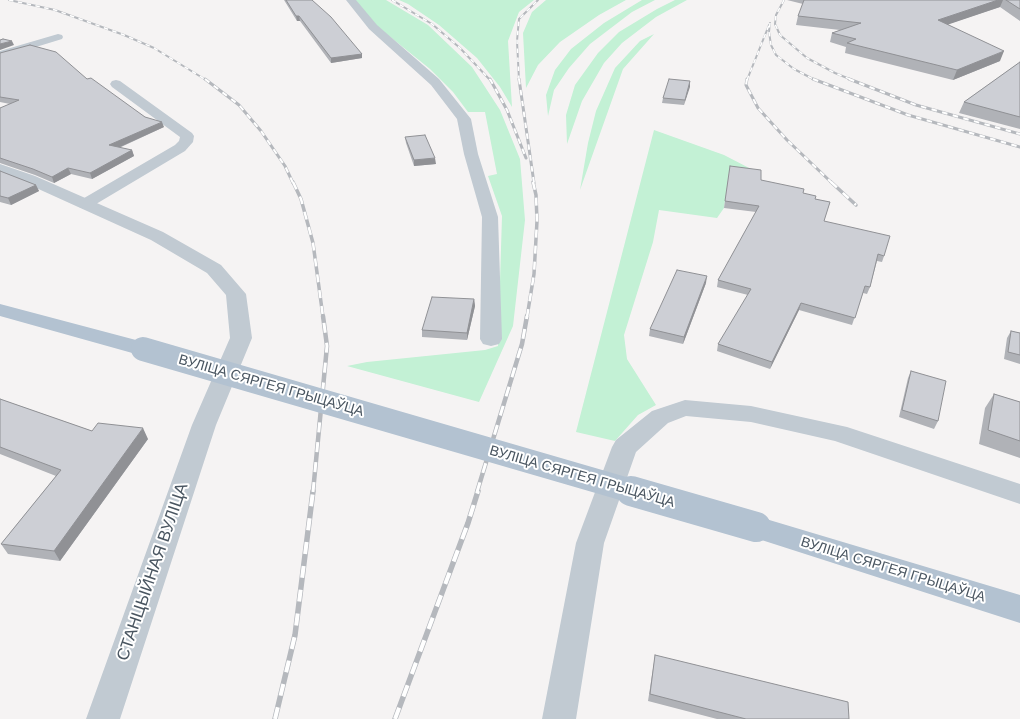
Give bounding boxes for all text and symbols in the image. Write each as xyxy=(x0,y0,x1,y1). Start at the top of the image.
street label: ВУЛІЦА СЯРГЕЯ ГРЫЦАЎЦА xyxy=(176,351,366,421)
street label: ВУЛІЦА СЯРГЕЯ ГРЫЦАЎЦА xyxy=(487,442,677,512)
street label: СТАНЦЫЙНАЯ ВУЛІЦА xyxy=(113,481,193,663)
street label: ВУЛІЦА СЯРГЕЯ ГРЫЦАЎЦА xyxy=(799,534,987,606)

